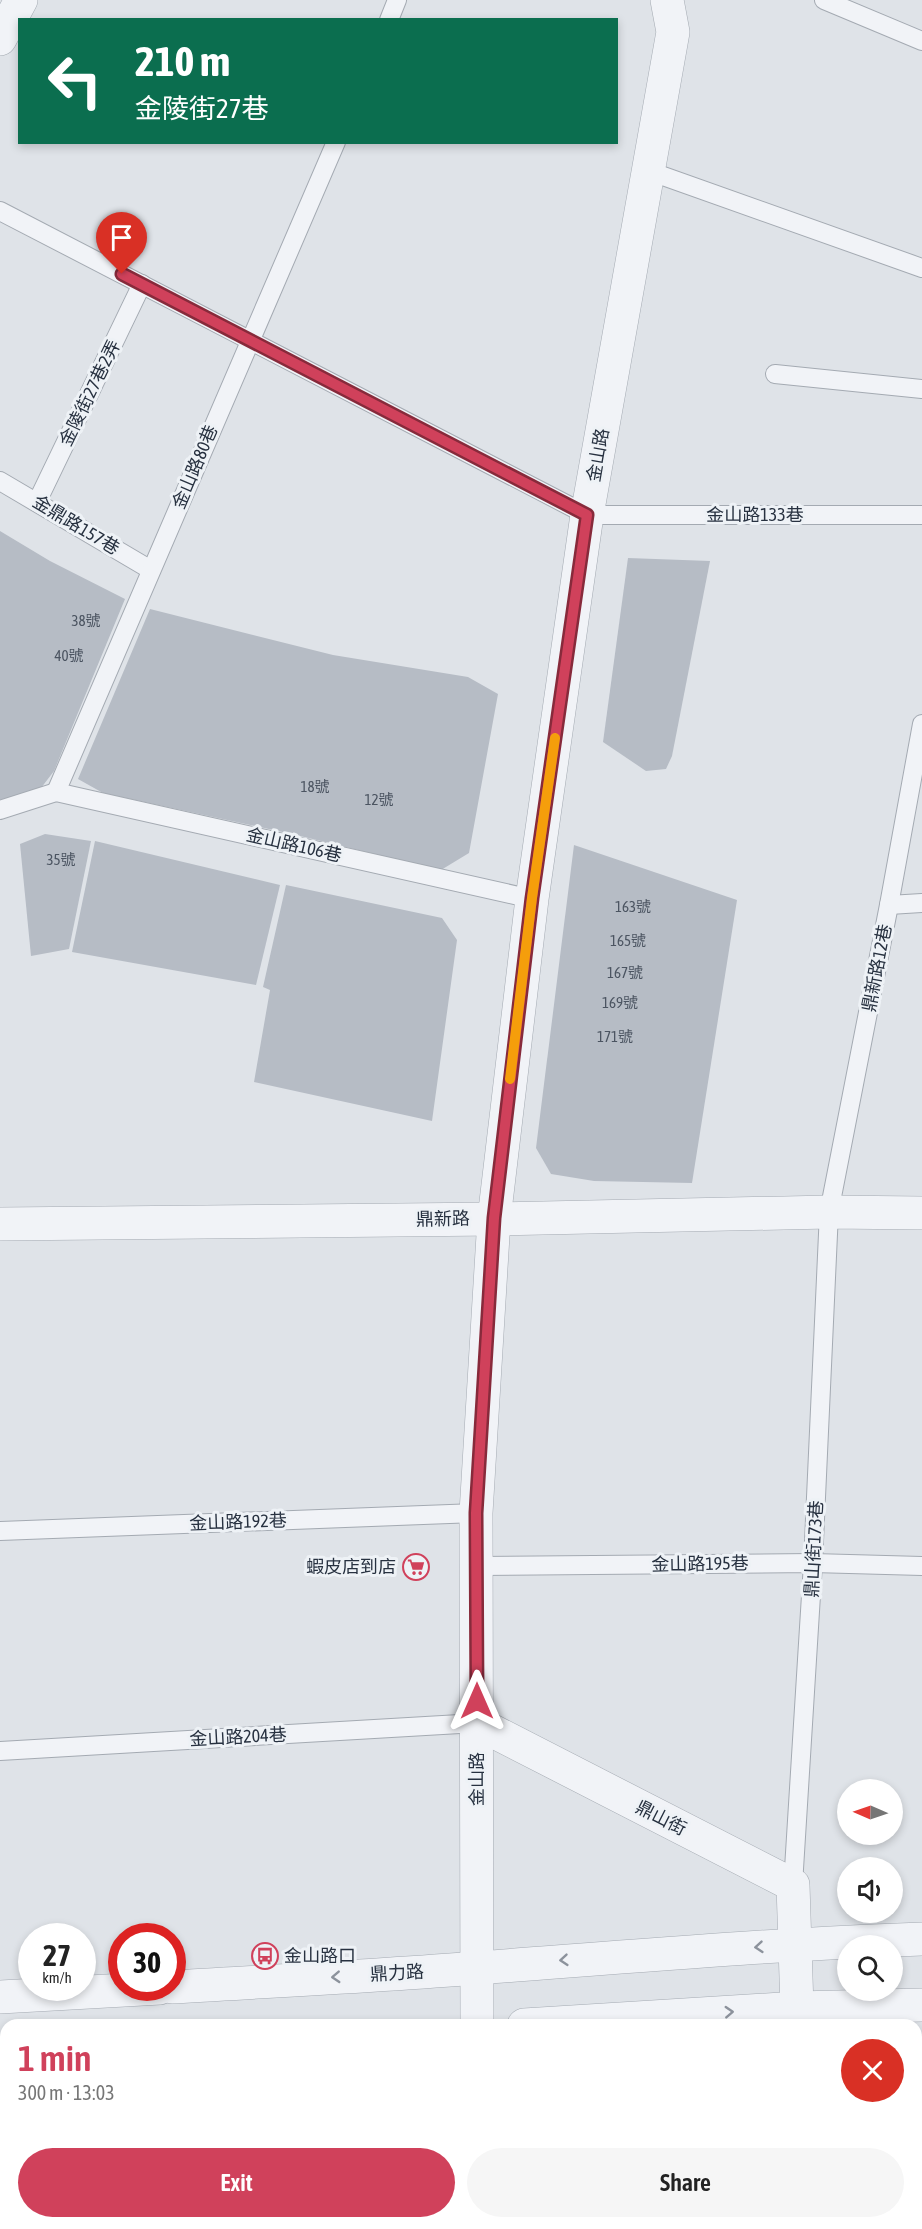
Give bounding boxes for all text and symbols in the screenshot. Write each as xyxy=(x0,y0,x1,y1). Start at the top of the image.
text: 210 m xyxy=(135,37,230,85)
icon: left xyxy=(36,42,114,120)
text: 金陵街27巷 xyxy=(135,93,268,124)
pin xyxy=(96,212,147,274)
icon: arrive xyxy=(105,221,138,254)
street label: 金陵街27巷2弄 xyxy=(55,336,124,449)
street label: 金山路80巷 xyxy=(168,422,222,512)
street label: 金山路 xyxy=(582,427,613,483)
street label: 金鼎路157巷 xyxy=(29,490,123,559)
street label: 金山路133巷 xyxy=(706,504,804,525)
house number: 38號 xyxy=(71,612,101,629)
house number: 40號 xyxy=(54,647,84,664)
house number: 18號 xyxy=(300,778,330,795)
house number: 12號 xyxy=(364,791,394,808)
street label: 金山路106巷 xyxy=(244,823,344,866)
house number: 35號 xyxy=(46,851,76,868)
house number: 163號 xyxy=(615,898,651,915)
street label: 鼎新路12巷 xyxy=(858,922,895,1014)
house number: 165號 xyxy=(610,932,646,949)
house number: 167號 xyxy=(607,964,643,981)
house number: 169號 xyxy=(602,994,638,1011)
house number: 171號 xyxy=(597,1028,633,1045)
street label: 鼎新路 xyxy=(416,1208,470,1229)
street label: 鼎山街173巷 xyxy=(800,1500,827,1598)
street label: 金山路192巷 xyxy=(189,1509,287,1534)
supermarket icon: 蝦皮店到店 xyxy=(401,1552,431,1582)
street label: 金山路195巷 xyxy=(651,1552,749,1575)
place label: 蝦皮店到店 xyxy=(306,1556,396,1577)
position arrow xyxy=(445,1669,509,1733)
street label: 金山路204巷 xyxy=(189,1723,287,1750)
street label: 金山路 xyxy=(466,1752,487,1806)
north arrow xyxy=(837,1779,903,1845)
map controls xyxy=(837,1779,903,2001)
street label: 鼎山街 xyxy=(632,1796,690,1839)
button: sound xyxy=(837,1857,903,1923)
speed limit sign: 30 xyxy=(108,1923,186,2001)
button: search xyxy=(837,1935,903,2001)
text: 27 xyxy=(43,1938,71,1972)
one-way arrow xyxy=(754,1940,763,1953)
bus stop icon: 金山路口 xyxy=(250,1941,280,1971)
place label: 金山路口 xyxy=(284,1945,356,1966)
one-way arrow xyxy=(560,1953,569,1966)
street label: 鼎力路 xyxy=(369,1961,424,1984)
text: km/h xyxy=(42,1969,72,1986)
one-way arrow xyxy=(331,1970,340,1983)
one-way arrow xyxy=(724,2006,733,2019)
text: 1 min xyxy=(18,2037,92,2079)
button: close xyxy=(841,2039,904,2102)
text: 300 m · 13:03 xyxy=(18,2081,115,2104)
button: Exit xyxy=(18,2148,455,2217)
button: Share xyxy=(467,2148,904,2217)

